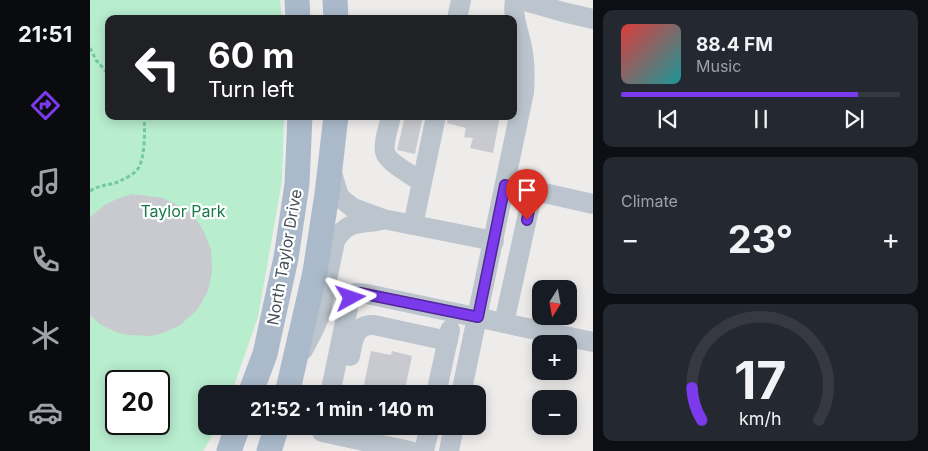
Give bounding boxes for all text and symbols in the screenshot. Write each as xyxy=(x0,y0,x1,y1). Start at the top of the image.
text: 21:51 xyxy=(18,21,72,47)
text: 88.4 FM xyxy=(696,33,773,56)
text: 60 m xyxy=(208,34,295,76)
icon: left xyxy=(125,35,190,100)
text: Music xyxy=(696,56,741,76)
text: Turn left xyxy=(208,76,294,102)
icon: directions xyxy=(28,88,63,123)
icon: previous xyxy=(654,105,682,133)
icon: pause xyxy=(747,105,775,133)
icon: next xyxy=(840,105,868,133)
icon: music xyxy=(28,165,63,200)
pin xyxy=(506,169,548,220)
icon: arrive xyxy=(513,176,541,204)
street label: North Taylor Drive xyxy=(262,187,306,327)
text: Climate xyxy=(621,191,678,211)
park label: Taylor Park xyxy=(140,201,226,221)
text: 23° xyxy=(728,216,793,262)
text: − xyxy=(621,222,640,256)
text: + xyxy=(881,222,900,256)
icon: phone xyxy=(28,242,63,277)
position arrow xyxy=(324,271,376,323)
north arrow xyxy=(532,280,578,325)
map controls xyxy=(532,280,577,435)
icon: climate xyxy=(28,318,63,353)
button: + xyxy=(532,335,577,380)
text: 17 xyxy=(734,349,787,412)
speed limit sign: 20 xyxy=(105,370,170,435)
button: − xyxy=(532,390,577,435)
icon: car xyxy=(28,395,63,430)
text: 21:52 · 1 min · 140 m xyxy=(250,398,434,421)
text: km/h xyxy=(739,408,782,429)

